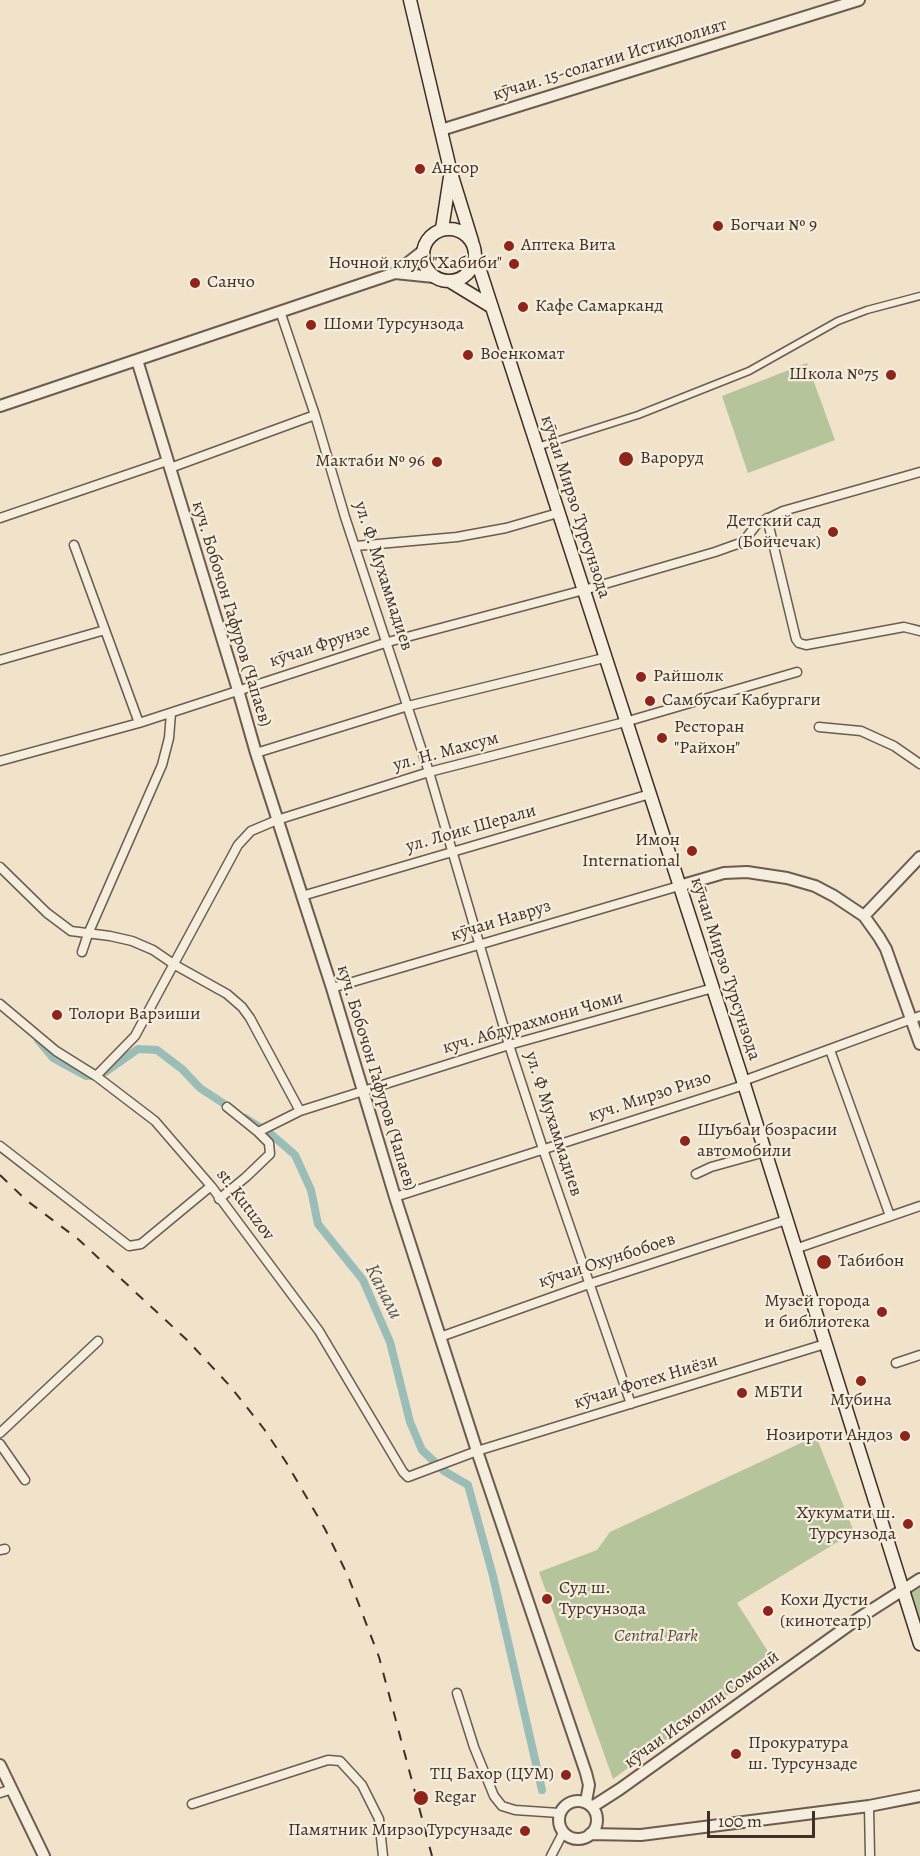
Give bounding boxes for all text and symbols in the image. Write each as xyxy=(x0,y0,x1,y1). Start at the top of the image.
street label: кӯчаи. 15-солагии Истиқлолият xyxy=(490,14,730,106)
place label: Ансор xyxy=(432,158,479,180)
marker: Ансор xyxy=(413,162,427,176)
place label: Богчаи № 9 xyxy=(730,215,817,237)
marker: Богчаи № 9 xyxy=(711,219,725,233)
place label: Аптека Вита xyxy=(521,235,616,257)
marker: Аптека Вита xyxy=(502,239,516,253)
place label: Ночной клуб "Хабиби" xyxy=(328,253,502,275)
marker: Ночной клуб "Хабиби" xyxy=(507,257,521,271)
place label: Санчо xyxy=(207,272,255,294)
marker: Санчо xyxy=(188,276,202,290)
place label: Кафе Самарканд xyxy=(535,296,663,318)
marker: Кафе Самарканд xyxy=(516,300,530,314)
place label: Шоми Турсунзода xyxy=(323,314,464,336)
marker: Шоми Турсунзода xyxy=(304,318,318,332)
place label: Военкомат xyxy=(480,344,565,366)
marker: Военкомат xyxy=(461,348,475,362)
place label: Школа №75 xyxy=(789,364,879,386)
marker: Школа №75 xyxy=(884,368,898,382)
street label: кӯчаи Мирзо Турсунзода xyxy=(535,413,615,601)
place label: Вароруд xyxy=(640,448,704,470)
marker: Вароруд xyxy=(617,450,635,468)
place label: Мактаби № 96 xyxy=(315,451,425,473)
marker: Мактаби № 96 xyxy=(430,455,444,469)
street label: куч. Бобочон Гафуров (Чапаев) xyxy=(186,499,276,729)
street label: ул. Ф. Мухаммадиев xyxy=(349,499,417,653)
place label: Детский сад (Бойчечак) xyxy=(727,511,821,554)
marker: Детский сад (Бойчечак) xyxy=(826,525,840,539)
street label: кӯчаи Фрунзе xyxy=(267,620,373,672)
place label: Райшолк xyxy=(653,666,724,688)
marker: Райшолк xyxy=(634,670,648,684)
place label: Самбусаи Кабургаги xyxy=(662,690,821,712)
marker: Самбусаи Кабургаги xyxy=(643,694,657,708)
place label: Ресторан "Райхон" xyxy=(674,717,744,760)
street label: ул. Н. Махсум xyxy=(391,728,501,776)
marker: Ресторан "Райхон" xyxy=(655,731,669,745)
street label: ул. Лоик Шерали xyxy=(403,800,539,858)
place label: Имон International xyxy=(582,830,680,872)
marker: Имон International xyxy=(685,844,699,858)
street label: кӯчаи Мирзо Турсунзода xyxy=(685,875,765,1063)
street label: кӯчаи Навруз xyxy=(448,896,554,946)
street label: куч. Бобочон Гафуров (Чапаев) xyxy=(331,963,421,1193)
street label: куч. Абдурахмони Чоми xyxy=(440,987,626,1059)
place label: Толори Варзиши xyxy=(69,1004,201,1026)
marker: Толори Варзиши xyxy=(50,1008,64,1022)
street label: ул. Ф Мухаммадиев xyxy=(519,1049,587,1199)
street label: куч. Мирзо Ризо xyxy=(586,1067,714,1127)
place label: Шуъбаи бозрасии автомобили xyxy=(697,1120,837,1162)
marker: Шуъбаи бозрасии автомобили xyxy=(678,1134,692,1148)
street label: st. Kutuzov xyxy=(211,1165,279,1245)
street label: кӯчаи Охунбобоев xyxy=(536,1229,678,1293)
place label: Табибон xyxy=(838,1251,904,1273)
marker: Табибон xyxy=(815,1253,833,1271)
water label: Канали xyxy=(359,1260,407,1324)
place label: Музей города и библиотека xyxy=(764,1291,870,1334)
marker: Музей города и библиотека xyxy=(875,1305,889,1319)
street label: кӯчаи Фотех Ниёзи xyxy=(572,1350,720,1414)
marker: Мубина xyxy=(854,1374,868,1388)
place label: МБТИ xyxy=(754,1382,803,1404)
marker: МБТИ xyxy=(735,1386,749,1400)
place label: Мубина xyxy=(830,1390,892,1412)
place label: Нозироти Андоз xyxy=(765,1425,893,1447)
marker: Нозироти Андоз xyxy=(898,1429,912,1443)
place label: Хукумати ш. Турсунзода xyxy=(796,1503,896,1546)
marker: Хукумати ш. Турсунзода xyxy=(901,1517,915,1531)
place label: Суд ш. Турсунзода xyxy=(559,1578,646,1620)
place label: Кохи Дусти (кинотеатр) xyxy=(780,1590,871,1632)
marker: Суд ш. Турсунзода xyxy=(540,1592,554,1606)
marker: Кохи Дусти (кинотеатр) xyxy=(761,1604,775,1618)
park label: Central Park xyxy=(614,1626,698,1648)
street label: кӯчаи Исмоили Сомонӣ xyxy=(620,1646,784,1774)
place label: Прокуратура ш. Турсунзаде xyxy=(748,1733,858,1776)
marker: Прокуратура ш. Турсунзаде xyxy=(729,1747,743,1761)
place label: ТЦ Бахор (ЦУМ) xyxy=(430,1764,554,1786)
marker: ТЦ Бахор (ЦУМ) xyxy=(559,1768,573,1782)
place label: Regar xyxy=(434,1787,476,1809)
marker: Regar xyxy=(412,1789,430,1807)
scale bar xyxy=(710,1799,818,1837)
text: 100 m xyxy=(718,1809,762,1833)
place label: Памятник Мирзо Турсунзаде xyxy=(288,1820,513,1842)
marker: Памятник Мирзо Турсунзаде xyxy=(518,1824,532,1838)

